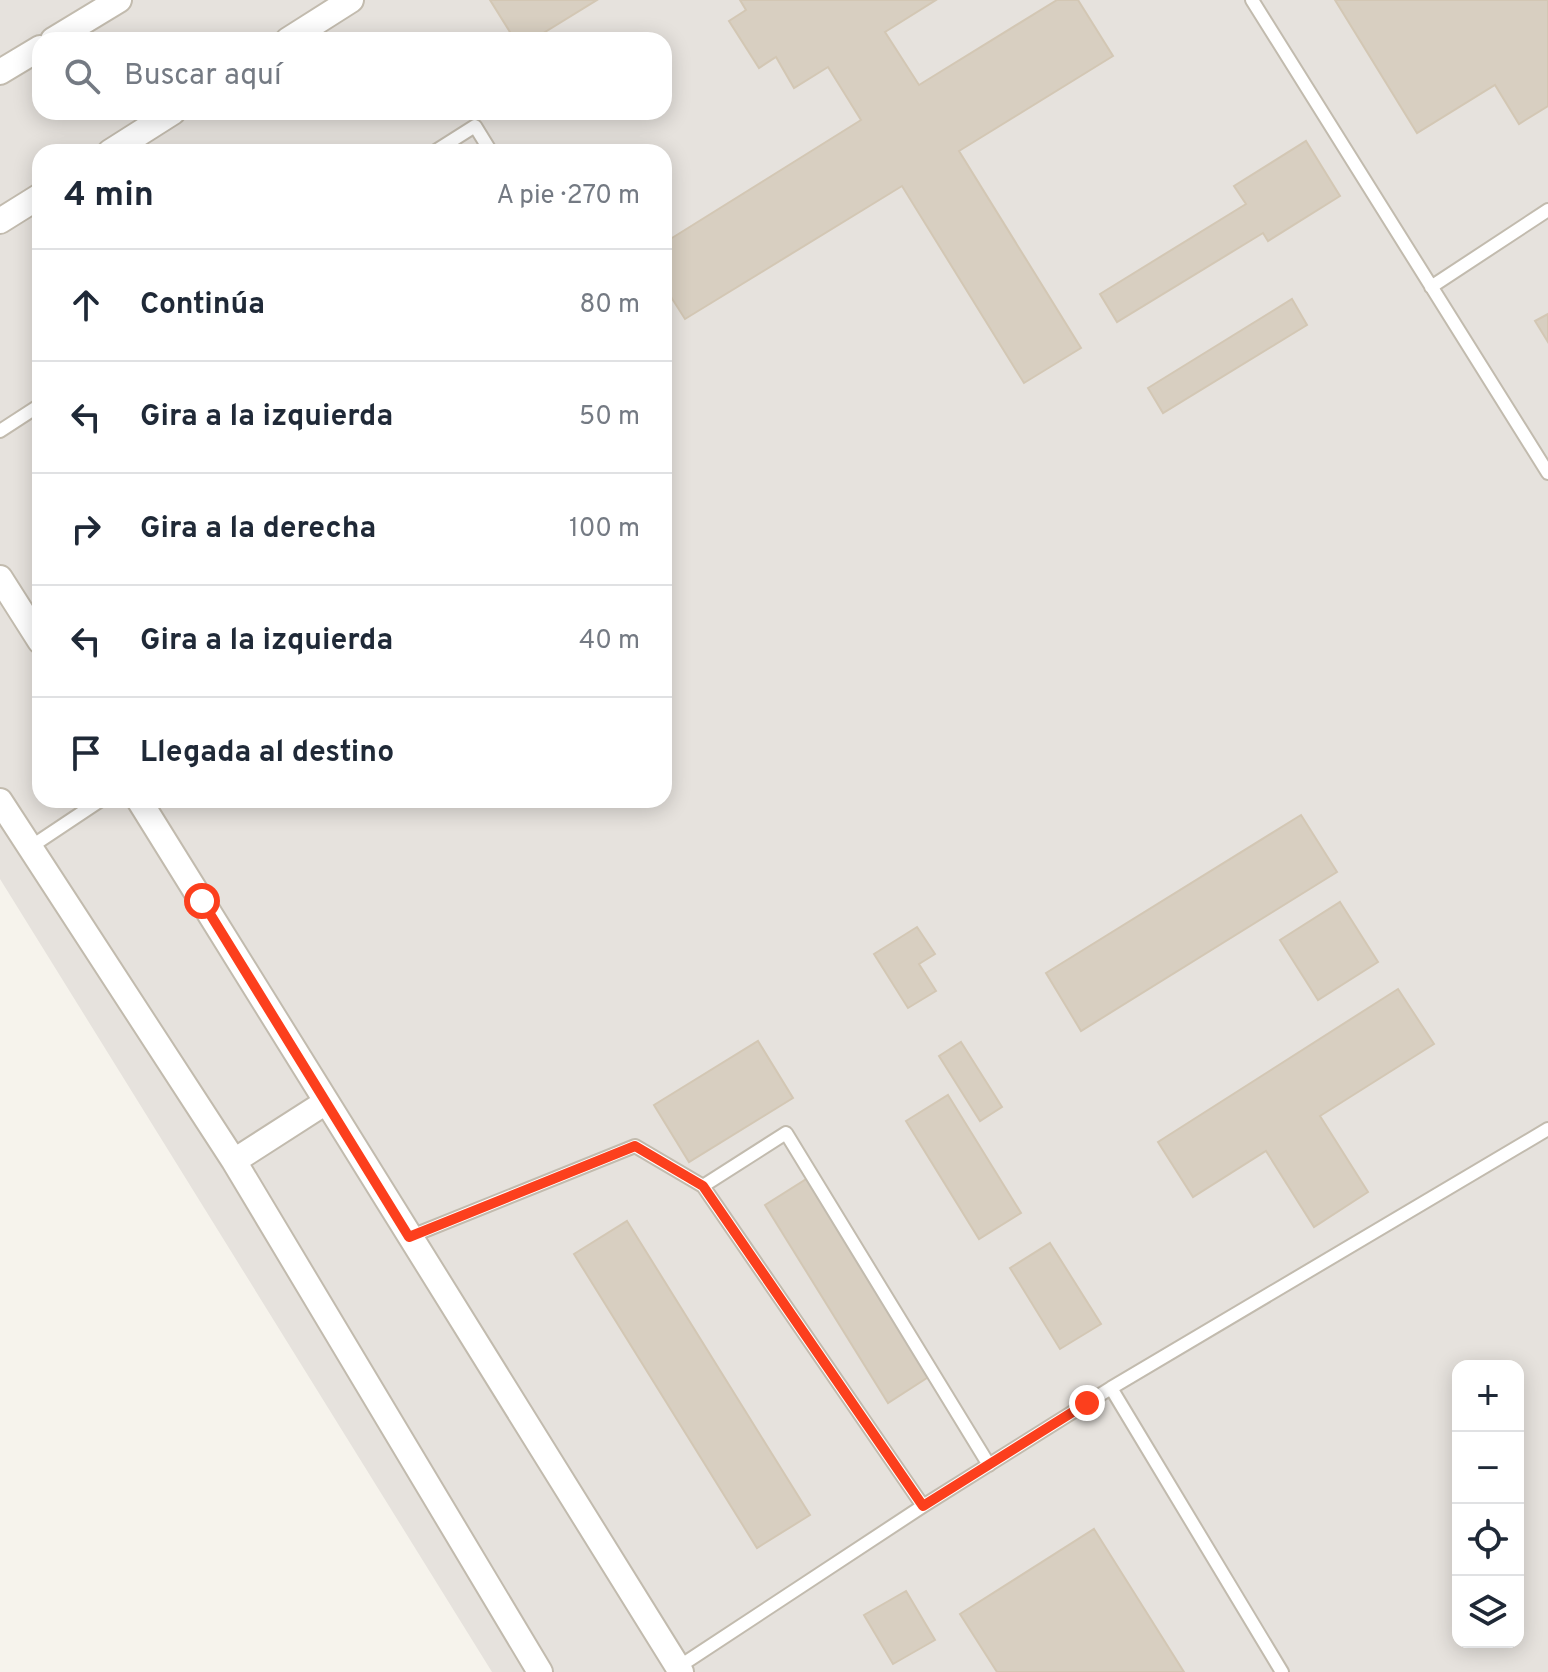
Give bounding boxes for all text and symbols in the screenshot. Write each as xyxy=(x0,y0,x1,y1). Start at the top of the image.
search box xyxy=(32,32,672,120)
icon: search xyxy=(60,54,104,98)
text: Buscar aquí xyxy=(124,58,282,95)
text: 4 min xyxy=(64,175,154,218)
text: A pie · 270 m xyxy=(497,180,640,213)
icon: ahead xyxy=(64,283,108,327)
text: Continúa xyxy=(140,287,265,324)
text: 80 m xyxy=(580,289,640,322)
icon: left xyxy=(64,395,108,439)
text: Gira a la izquierda xyxy=(140,399,393,436)
text: 50 m xyxy=(579,401,640,434)
icon: right xyxy=(64,507,108,551)
text: Gira a la derecha xyxy=(140,511,376,548)
text: 100 m xyxy=(569,513,640,546)
icon: left xyxy=(64,619,108,663)
text: Gira a la izquierda xyxy=(140,623,393,660)
text: 40 m xyxy=(579,625,640,658)
icon: arrive xyxy=(64,731,108,775)
text: Llegada al destino xyxy=(140,735,394,772)
route start xyxy=(184,883,220,919)
map controls xyxy=(1452,1360,1524,1648)
button: + xyxy=(1452,1360,1524,1432)
route end xyxy=(1069,1385,1105,1421)
button: − xyxy=(1452,1432,1524,1504)
button: locate xyxy=(1452,1504,1524,1576)
button: layers xyxy=(1452,1576,1524,1648)

